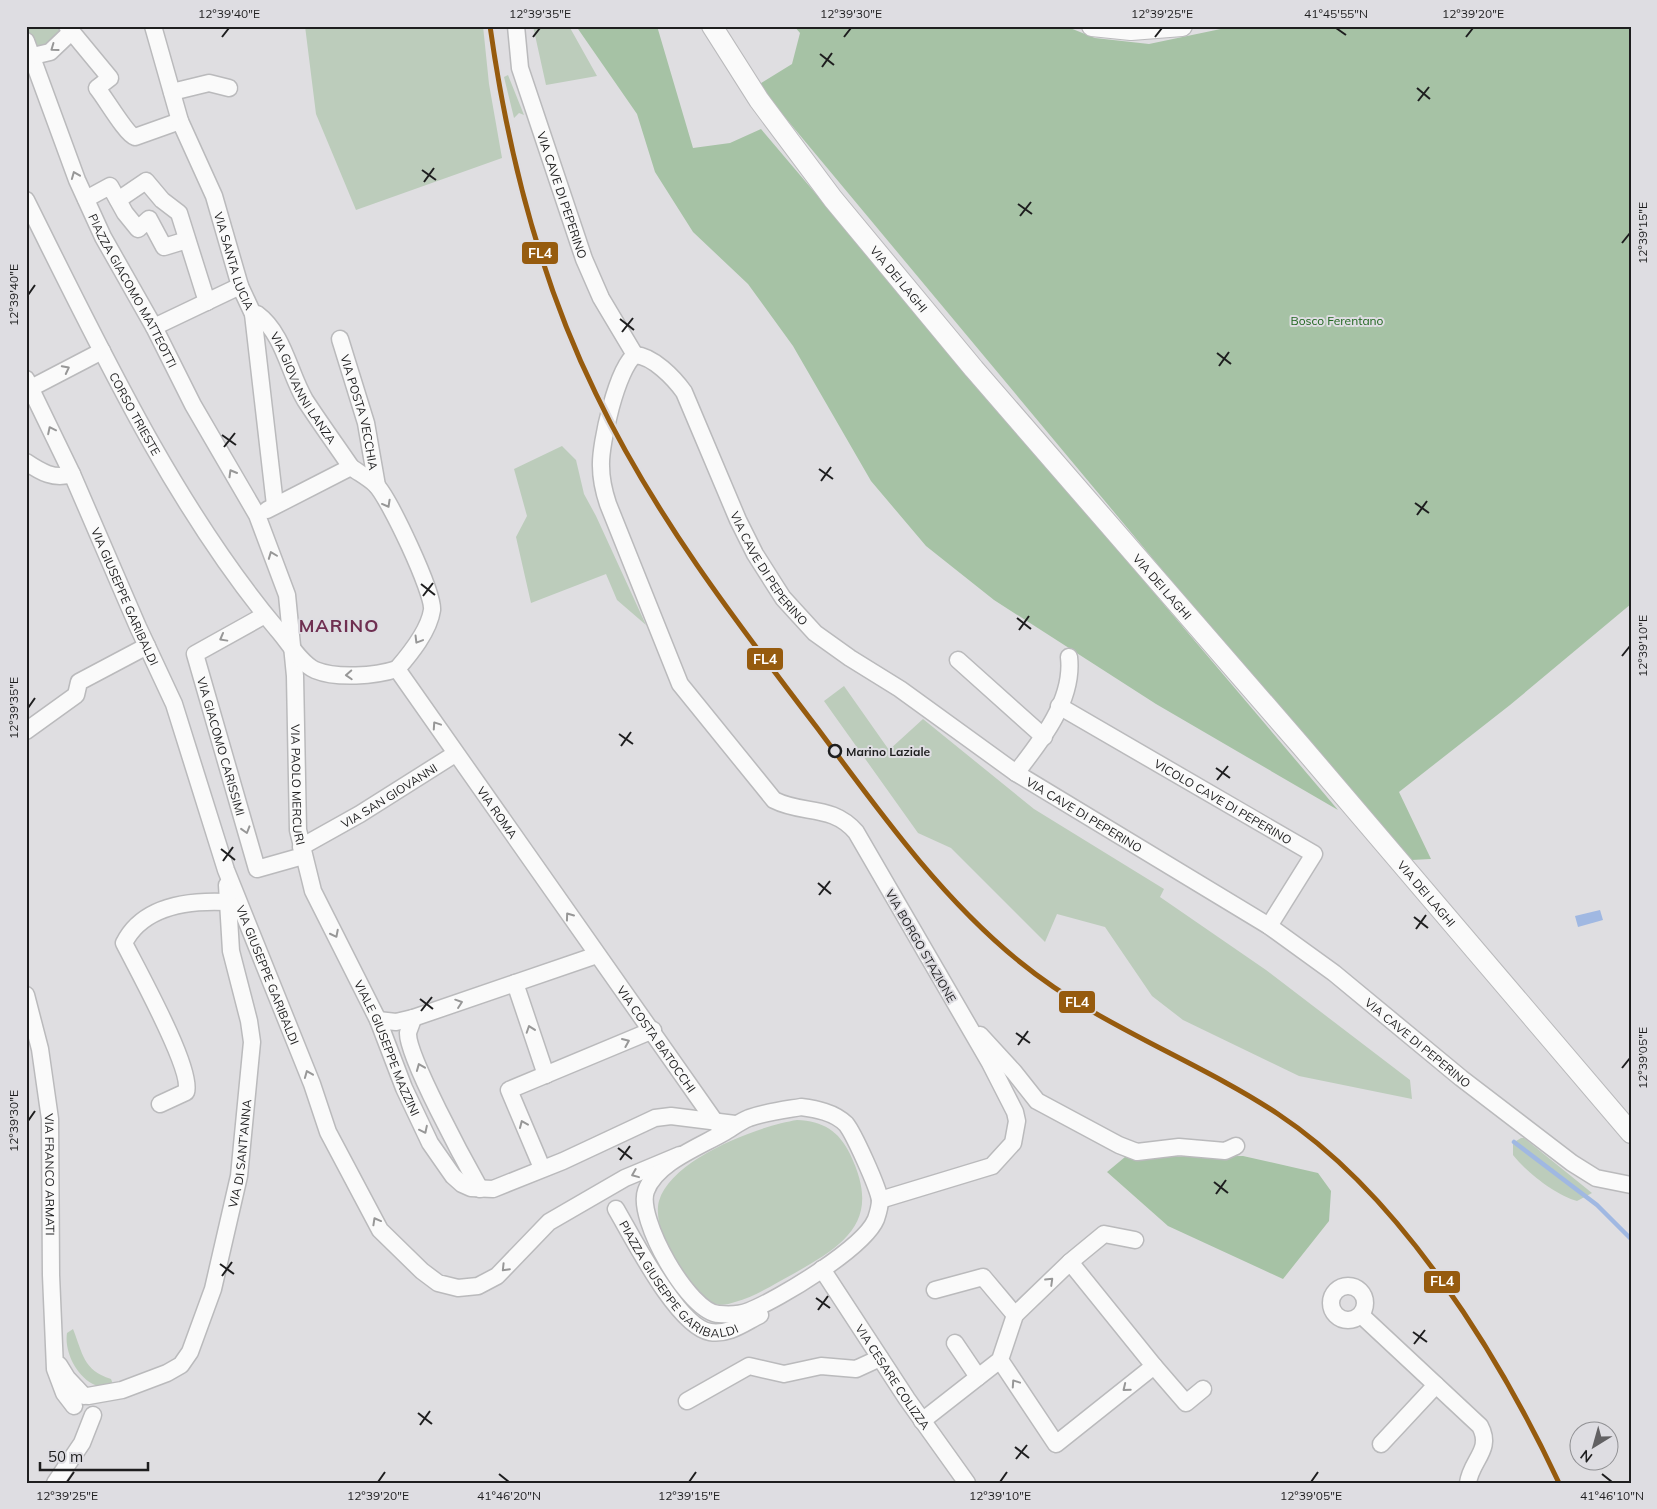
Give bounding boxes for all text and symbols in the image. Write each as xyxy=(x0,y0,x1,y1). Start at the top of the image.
text: 12°39'40"E xyxy=(198,6,260,21)
text: 12°39'35"E xyxy=(509,6,571,21)
text: 12°39'30"E xyxy=(820,6,882,21)
text: 12°39'25"E xyxy=(1131,6,1193,21)
text: 41°45'55"N xyxy=(1304,6,1368,21)
text: 12°39'20"E xyxy=(1442,6,1504,21)
one-way arrow xyxy=(50,42,60,51)
street label: VIA CAVE DI PEPERINO xyxy=(534,130,591,260)
one-way arrow xyxy=(71,171,81,179)
text: 12°39'15"E xyxy=(1635,202,1650,264)
street label: VIA SANTA LUCIA xyxy=(211,210,258,312)
street label: PIAZZA GIACOMO MATTEOTTI xyxy=(86,211,180,370)
line badge: FL4 xyxy=(521,241,559,265)
street label: VIA DEI LAGHI xyxy=(867,243,931,315)
text: FL4 xyxy=(528,244,553,262)
text: 12°39'40"E xyxy=(6,264,21,326)
park label: Bosco Ferentano xyxy=(1291,313,1384,328)
street label: VIA GIOVANNI LANZA xyxy=(268,329,340,447)
street label: VIA POSTA VECCHIA xyxy=(338,353,382,471)
one-way arrow xyxy=(61,366,70,376)
street label: CORSO TRIESTE xyxy=(106,369,164,458)
one-way arrow xyxy=(47,426,57,435)
one-way arrow xyxy=(229,470,239,479)
one-way arrow xyxy=(381,499,391,508)
street label: VIA CAVE DI PEPERINO xyxy=(728,509,811,628)
street label: VIA GIUSEPPE GARIBALDI xyxy=(88,525,162,668)
one-way arrow xyxy=(268,551,278,560)
street label: VIA DEI LAGHI xyxy=(1130,551,1195,622)
district label: MARINO xyxy=(299,614,379,637)
text: 12°39'10"E xyxy=(1635,615,1650,677)
one-way arrow xyxy=(219,632,228,642)
one-way arrow xyxy=(414,635,424,644)
line badge: FL4 xyxy=(746,647,784,671)
text: FL4 xyxy=(753,650,778,668)
one-way arrow xyxy=(345,669,353,680)
street label: VIA GIACOMO CARISSIMI xyxy=(194,675,249,817)
text: 12°39'35"E xyxy=(6,677,21,739)
one-way arrow xyxy=(433,721,442,731)
street label: VIA PAOLO MERCURI xyxy=(288,724,309,846)
marker: Marino Laziale xyxy=(828,744,842,758)
place label: Marino Laziale xyxy=(846,744,931,759)
street label: VICOLO CAVE DI PEPERINO xyxy=(1152,756,1295,847)
street label: VIA SAN GIOVANNI xyxy=(338,760,440,831)
street label: VIA CAVE DI PEPERINO xyxy=(1024,774,1145,855)
street label: VIA ROMA xyxy=(474,783,521,841)
one-way arrow xyxy=(240,826,250,834)
street label: VIA DEI LAGHI xyxy=(1395,857,1459,929)
street label: VIA BORGO STAZIONE xyxy=(882,887,960,1005)
street label: VIA GIUSEPPE GARIBALDI xyxy=(233,903,303,1047)
one-way arrow xyxy=(566,912,575,922)
one-way arrow xyxy=(329,929,339,938)
street label: VIALE GIUSEPPE MAZZINI xyxy=(351,977,423,1118)
street label: VIA COSTA BATOCCHI xyxy=(614,983,699,1095)
line badge: FL4 xyxy=(1058,990,1096,1014)
text: FL4 xyxy=(1065,993,1090,1011)
street label: VIA CAVE DI PEPERINO xyxy=(1362,994,1474,1090)
one-way arrow xyxy=(454,998,463,1008)
one-way arrow xyxy=(526,1025,536,1034)
text: 12°39'05"E xyxy=(1635,1027,1650,1089)
one-way arrow xyxy=(621,1037,630,1048)
one-way arrow xyxy=(415,1063,426,1072)
one-way arrow xyxy=(303,1070,314,1079)
text: 12°39'30"E xyxy=(6,1090,21,1152)
street label: VIA DI SANT'ANNA xyxy=(224,1098,254,1209)
street label: VIA FRANCO ARMATI xyxy=(42,1112,58,1236)
one-way arrow xyxy=(519,1120,529,1128)
one-way arrow xyxy=(418,1125,428,1134)
one-way arrow xyxy=(631,1167,640,1178)
one-way arrow xyxy=(372,1218,382,1227)
street label: PIAZZA GIUSEPPE GARIBALDI xyxy=(616,1218,740,1340)
one-way arrow xyxy=(502,1262,511,1271)
line badge: FL4 xyxy=(1423,1270,1461,1294)
text: FL4 xyxy=(1430,1272,1455,1290)
one-way arrow xyxy=(1044,1278,1053,1287)
street label: VIA CESARE COLIZZA xyxy=(853,1321,934,1432)
one-way arrow xyxy=(1012,1379,1021,1389)
one-way arrow xyxy=(1122,1383,1131,1392)
north arrow xyxy=(1570,1422,1620,1472)
scale bar xyxy=(40,1439,148,1471)
text: N xyxy=(1577,1446,1596,1467)
text: 50 m xyxy=(48,1447,83,1466)
text: 12°39'25"E xyxy=(36,1488,98,1503)
text: 12°39'20"E xyxy=(347,1488,409,1503)
text: 41°46'20"N xyxy=(477,1488,541,1503)
text: 12°39'15"E xyxy=(658,1488,720,1503)
text: 12°39'10"E xyxy=(969,1488,1031,1503)
text: 12°39'05"E xyxy=(1280,1488,1342,1503)
text: 41°46'10"N xyxy=(1580,1488,1644,1503)

